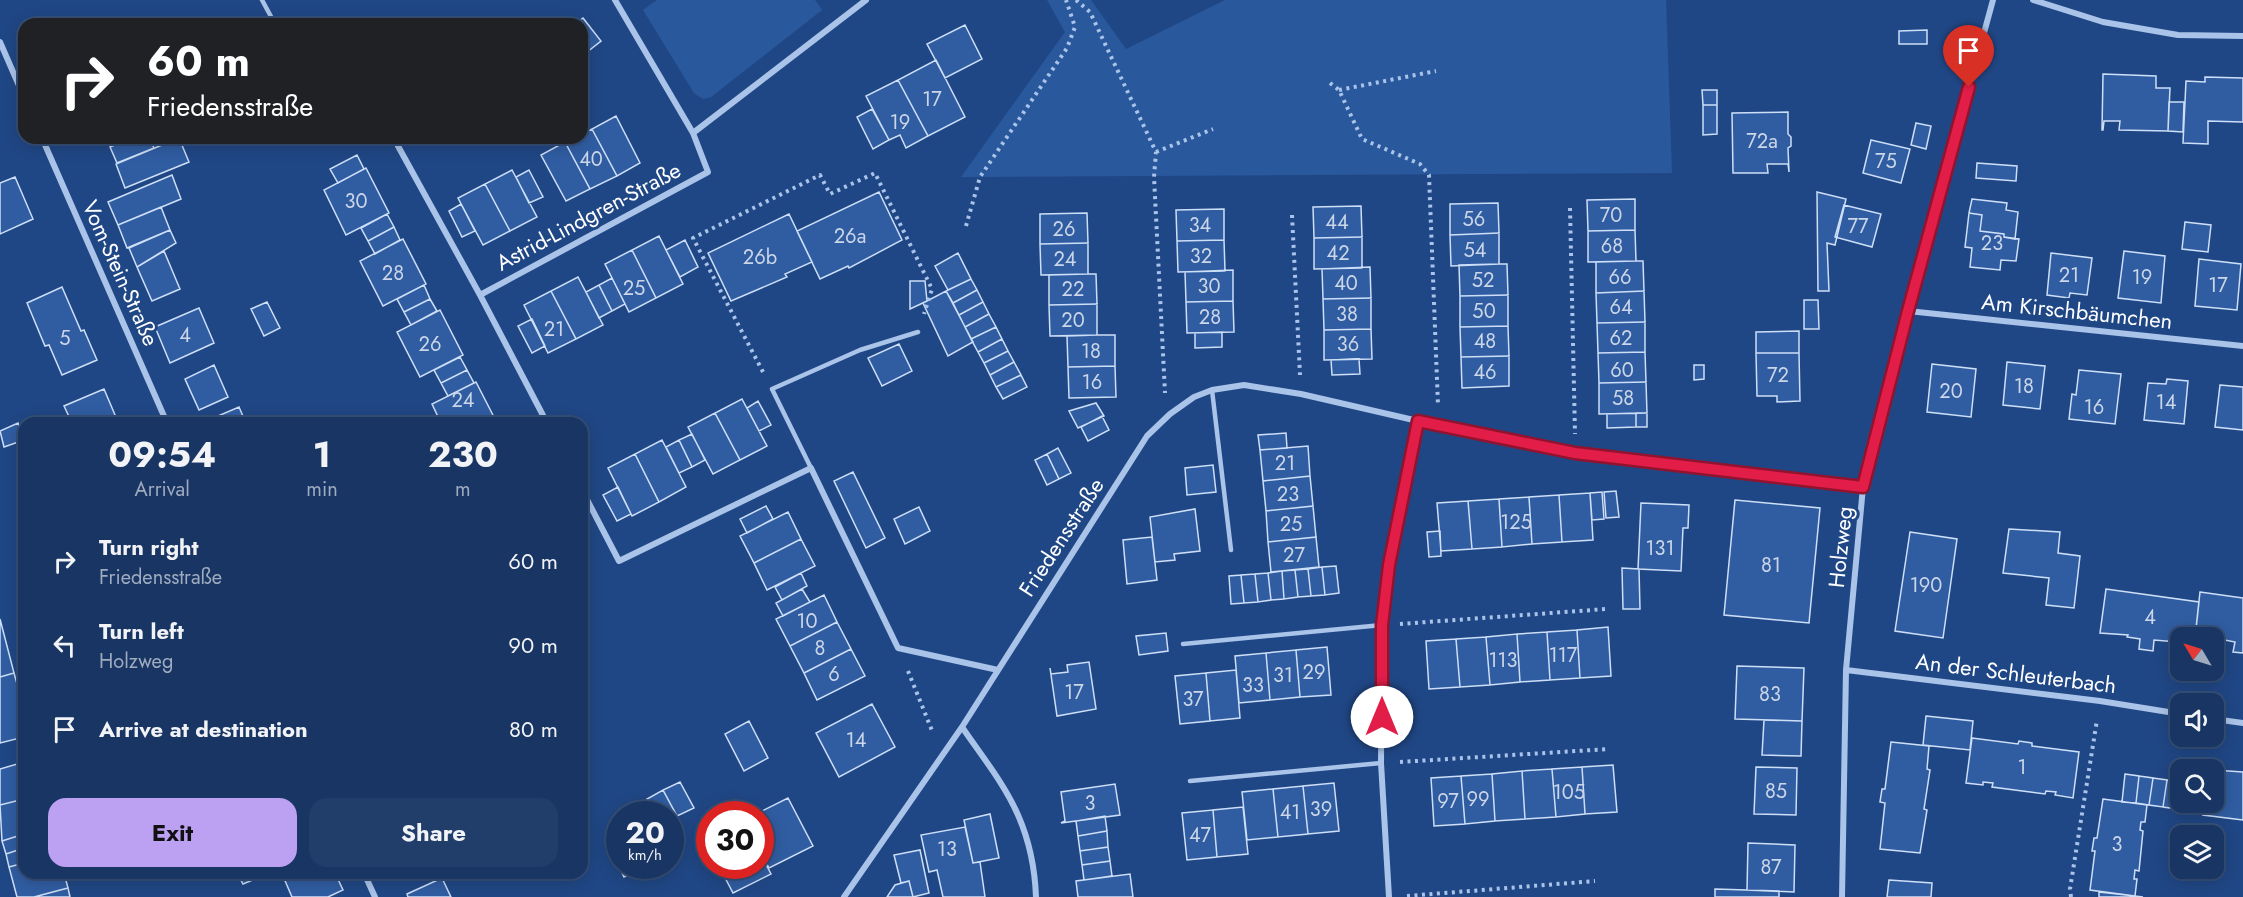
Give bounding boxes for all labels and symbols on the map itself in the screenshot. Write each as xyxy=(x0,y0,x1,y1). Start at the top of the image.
pin xyxy=(1943,25,1994,87)
house number: 17 xyxy=(922,85,942,114)
house number: 19 xyxy=(890,108,910,137)
house number: 72a xyxy=(1746,127,1778,156)
house number: 40 xyxy=(579,145,603,174)
house number: 75 xyxy=(1875,147,1897,176)
street label: Astrid-Lindgren-Straße xyxy=(490,154,686,278)
house number: 30 xyxy=(345,187,367,216)
street label: Vom-Stein-Straße xyxy=(75,195,167,351)
house number: 70 xyxy=(1600,201,1622,230)
house number: 56 xyxy=(1463,205,1485,234)
house number: 44 xyxy=(1325,208,1349,237)
house number: 34 xyxy=(1189,211,1212,240)
house number: 77 xyxy=(1848,212,1869,241)
house number: 26 xyxy=(1053,215,1075,244)
house number: 26a xyxy=(834,222,866,251)
house number: 23 xyxy=(1981,229,2003,258)
house number: 68 xyxy=(1601,232,1623,261)
house number: 54 xyxy=(1464,236,1487,265)
house number: 42 xyxy=(1326,239,1350,268)
house number: 32 xyxy=(1190,242,1212,271)
house number: 26b xyxy=(743,243,777,272)
house number: 24 xyxy=(1053,245,1077,274)
house number: 28 xyxy=(382,259,404,288)
house number: 21 xyxy=(2059,261,2079,290)
house number: 66 xyxy=(1608,263,1632,292)
house number: 19 xyxy=(2132,263,2152,292)
house number: 52 xyxy=(1472,266,1494,295)
house number: 40 xyxy=(1334,269,1358,298)
house number: 17 xyxy=(2208,271,2228,300)
house number: 30 xyxy=(1198,272,1220,301)
house number: 25 xyxy=(623,274,645,303)
house number: 22 xyxy=(1062,275,1084,304)
street label: Am Kirschbäumchen xyxy=(1980,285,2174,337)
house number: 64 xyxy=(1609,293,1633,322)
house number: 50 xyxy=(1472,297,1496,326)
house number: 38 xyxy=(1336,300,1358,329)
house number: 28 xyxy=(1199,303,1221,332)
house number: 20 xyxy=(1061,306,1085,335)
house number: 21 xyxy=(544,315,564,344)
house number: 4 xyxy=(179,321,191,350)
house number: 5 xyxy=(59,324,71,353)
house number: 62 xyxy=(1610,324,1632,353)
house number: 48 xyxy=(1474,327,1496,356)
house number: 26 xyxy=(419,330,441,359)
house number: 36 xyxy=(1337,330,1359,359)
house number: 18 xyxy=(1081,337,1101,366)
house number: 60 xyxy=(1610,356,1634,385)
house number: 46 xyxy=(1473,358,1497,387)
house number: 72 xyxy=(1767,361,1789,390)
house number: 16 xyxy=(1082,368,1102,397)
house number: 18 xyxy=(2014,372,2034,401)
house number: 20 xyxy=(1939,377,1963,406)
house number: 58 xyxy=(1612,384,1634,413)
house number: 24 xyxy=(451,386,475,415)
house number: 14 xyxy=(2156,388,2177,417)
house number: 16 xyxy=(2084,393,2104,422)
house number: 21 xyxy=(1275,449,1295,478)
street label: Friedensstraße xyxy=(1011,471,1111,603)
house number: 23 xyxy=(1277,480,1299,509)
street label: Holzweg xyxy=(1820,505,1860,589)
house number: 125 xyxy=(1500,508,1532,537)
house number: 25 xyxy=(1280,510,1302,539)
house number: 131 xyxy=(1646,534,1674,563)
house number: 27 xyxy=(1283,541,1305,570)
house number: 81 xyxy=(1761,551,1781,580)
house number: 190 xyxy=(1910,571,1942,600)
house number: 4 xyxy=(2144,603,2156,632)
house number: 10 xyxy=(797,607,818,636)
north arrow xyxy=(2170,627,2224,681)
house number: 8 xyxy=(815,634,825,663)
house number: 117 xyxy=(1549,641,1578,670)
street label: An der Schleuterbach xyxy=(1914,645,2118,701)
house number: 113 xyxy=(1489,646,1518,675)
house number: 29 xyxy=(1303,658,1325,687)
house number: 6 xyxy=(828,660,840,689)
house number: 31 xyxy=(1273,661,1293,690)
house number: 33 xyxy=(1242,671,1264,700)
house number: 17 xyxy=(1064,678,1084,707)
house number: 83 xyxy=(1759,680,1781,709)
house number: 37 xyxy=(1182,685,1204,714)
position arrow xyxy=(1350,685,1414,749)
house number: 14 xyxy=(846,726,867,755)
house number: 1 xyxy=(2018,753,2027,782)
house number: 85 xyxy=(1765,777,1787,806)
house number: 105 xyxy=(1553,778,1585,807)
house number: 99 xyxy=(1466,785,1490,814)
house number: 97 xyxy=(1437,787,1459,816)
house number: 3 xyxy=(1085,789,1096,818)
house number: 39 xyxy=(1310,795,1332,824)
house number: 41 xyxy=(1280,798,1300,827)
speed limit sign: 30 xyxy=(696,801,774,879)
house number: 47 xyxy=(1189,821,1212,850)
house number: 3 xyxy=(2112,830,2123,859)
house number: 13 xyxy=(937,835,957,864)
house number: 87 xyxy=(1760,853,1782,882)

